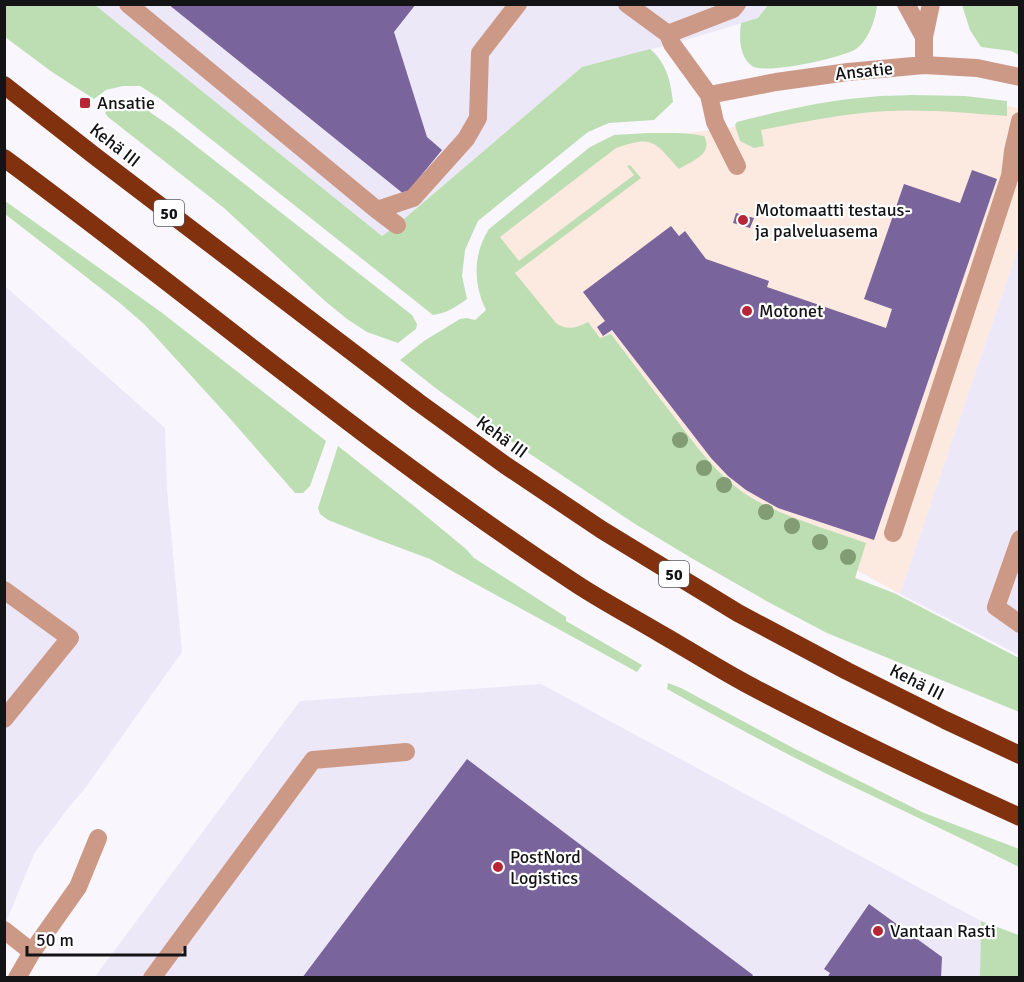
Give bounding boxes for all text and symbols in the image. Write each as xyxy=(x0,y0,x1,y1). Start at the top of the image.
street label: Ansatie xyxy=(834,57,894,85)
place label: Ansatie xyxy=(97,92,155,114)
marker: Ansatie xyxy=(78,96,92,110)
street label: Kehä III xyxy=(85,118,145,172)
place label: Motomaatti testaus- ja palveluasema xyxy=(755,199,911,242)
road number: 50 xyxy=(154,200,184,226)
marker: Motomaatti testaus- ja palveluasema xyxy=(736,213,750,227)
place label: Motonet xyxy=(759,300,823,322)
marker: Motonet xyxy=(740,304,754,318)
street label: Kehä III xyxy=(472,411,532,463)
road number: 50 xyxy=(659,561,689,587)
street label: Kehä III xyxy=(886,659,948,705)
place label: PostNord Logistics xyxy=(510,846,581,889)
marker: PostNord Logistics xyxy=(491,860,505,874)
scale bar xyxy=(27,919,184,957)
place label: Vantaan Rasti xyxy=(890,920,996,942)
marker: Vantaan Rasti xyxy=(871,924,885,938)
text: 50 m xyxy=(36,929,74,951)

